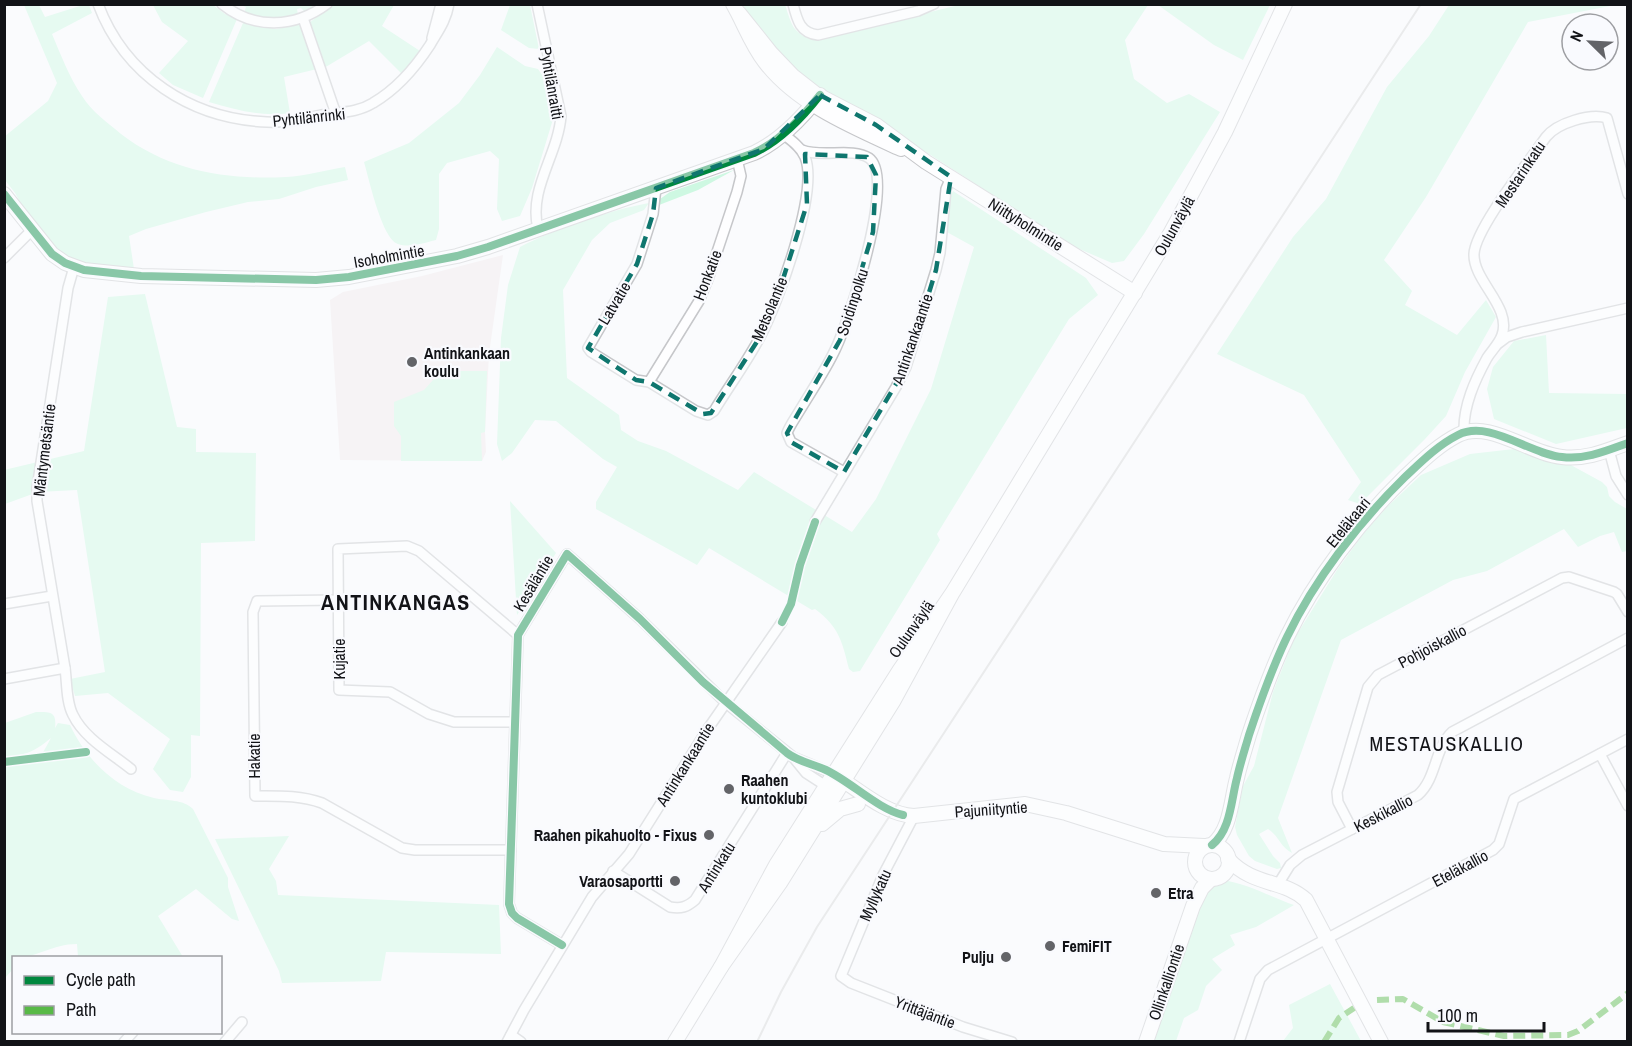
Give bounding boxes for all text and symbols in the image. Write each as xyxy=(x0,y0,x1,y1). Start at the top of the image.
north arrow xyxy=(1560,12,1620,72)
text: N xyxy=(1564,27,1588,45)
street label: Pyhtilänraitti xyxy=(535,45,569,121)
street label: Pyhtilänrinki xyxy=(272,102,346,132)
street label: Mestarinkatu xyxy=(1490,136,1550,212)
street label: Oulunväylä xyxy=(1148,191,1200,260)
street label: Niittyholmintie xyxy=(984,192,1068,256)
street label: Isoholmintie xyxy=(352,239,426,273)
street label: Honkatie xyxy=(687,247,727,303)
street label: Soidinpolku xyxy=(831,266,873,338)
street label: Metsolantie xyxy=(746,273,792,345)
street label: Latvatie xyxy=(593,277,635,329)
street label: Antinkankaantie xyxy=(886,291,938,388)
place label: Antinkankaan koulu xyxy=(424,342,510,382)
marker: Antinkankaan koulu xyxy=(405,355,419,369)
street label: Mäntymetsäntie xyxy=(27,402,61,498)
street label: Eteläkaari xyxy=(1321,492,1375,552)
street label: Kesäläntie xyxy=(508,551,558,615)
district label: ANTINKANGAS xyxy=(321,587,471,617)
street label: Oulunväylä xyxy=(883,595,939,662)
street label: Pohjoiskallio xyxy=(1394,619,1470,673)
street label: Kujatie xyxy=(328,639,350,679)
street label: Antinkankaantie xyxy=(650,718,719,811)
district label: MESTAUSKALLIO xyxy=(1369,730,1525,757)
street label: Hakatie xyxy=(243,733,265,779)
place label: Raahen kuntoklubi xyxy=(741,769,807,809)
marker: Raahen kuntoklubi xyxy=(722,782,736,796)
street label: Keskikallio xyxy=(1350,789,1416,837)
street label: Pajuniityntie xyxy=(954,795,1028,823)
place label: Raahen pikahuolto - Fixus xyxy=(534,824,697,846)
marker: Raahen pikahuolto - Fixus xyxy=(702,828,716,842)
street label: Antinkatu xyxy=(691,838,740,897)
street label: Eteläkallio xyxy=(1428,844,1492,892)
street label: Myllykatu xyxy=(854,866,896,924)
place label: Varaosaportti xyxy=(579,870,663,892)
marker: Varaosaportti xyxy=(668,874,682,888)
place label: Etra xyxy=(1168,882,1194,904)
marker: Etra xyxy=(1149,886,1163,900)
place label: FemiFIT xyxy=(1062,935,1112,957)
marker: FemiFIT xyxy=(1043,939,1057,953)
street label: Ollinkalliontie xyxy=(1143,941,1189,1023)
place label: Pulju xyxy=(962,946,994,968)
marker: Pulju xyxy=(999,950,1013,964)
legend xyxy=(12,956,222,1034)
text: Cycle path xyxy=(66,967,136,992)
street label: Yrittäjäntie xyxy=(891,990,959,1034)
scale bar xyxy=(1428,995,1544,1033)
text: Path xyxy=(66,997,96,1022)
text: 100 m xyxy=(1437,1003,1478,1028)

